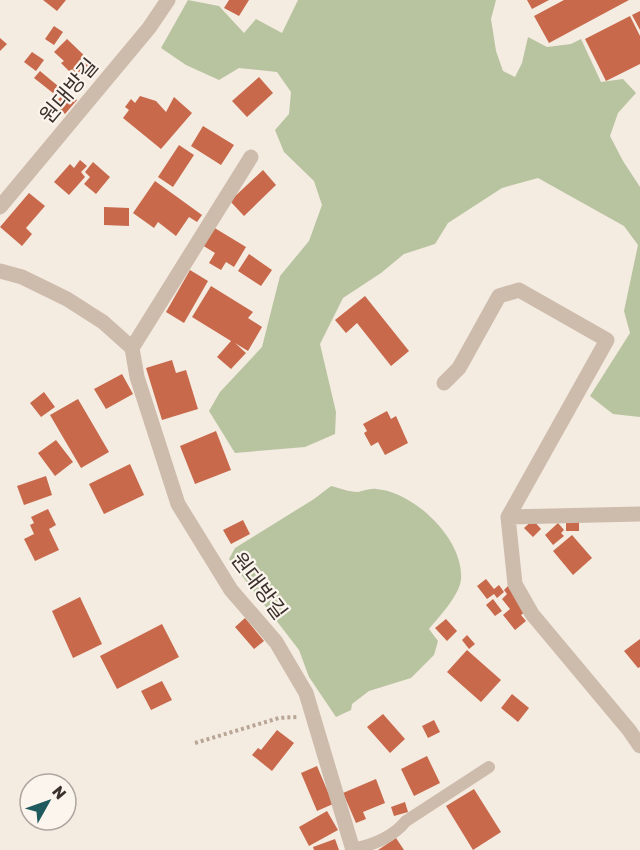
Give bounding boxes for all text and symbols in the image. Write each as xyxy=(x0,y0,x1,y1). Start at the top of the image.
street label: 원대방길 xyxy=(34,53,103,128)
street label: 원대방길 xyxy=(226,547,293,624)
north arrow xyxy=(18,772,78,832)
text: N xyxy=(48,782,70,803)

